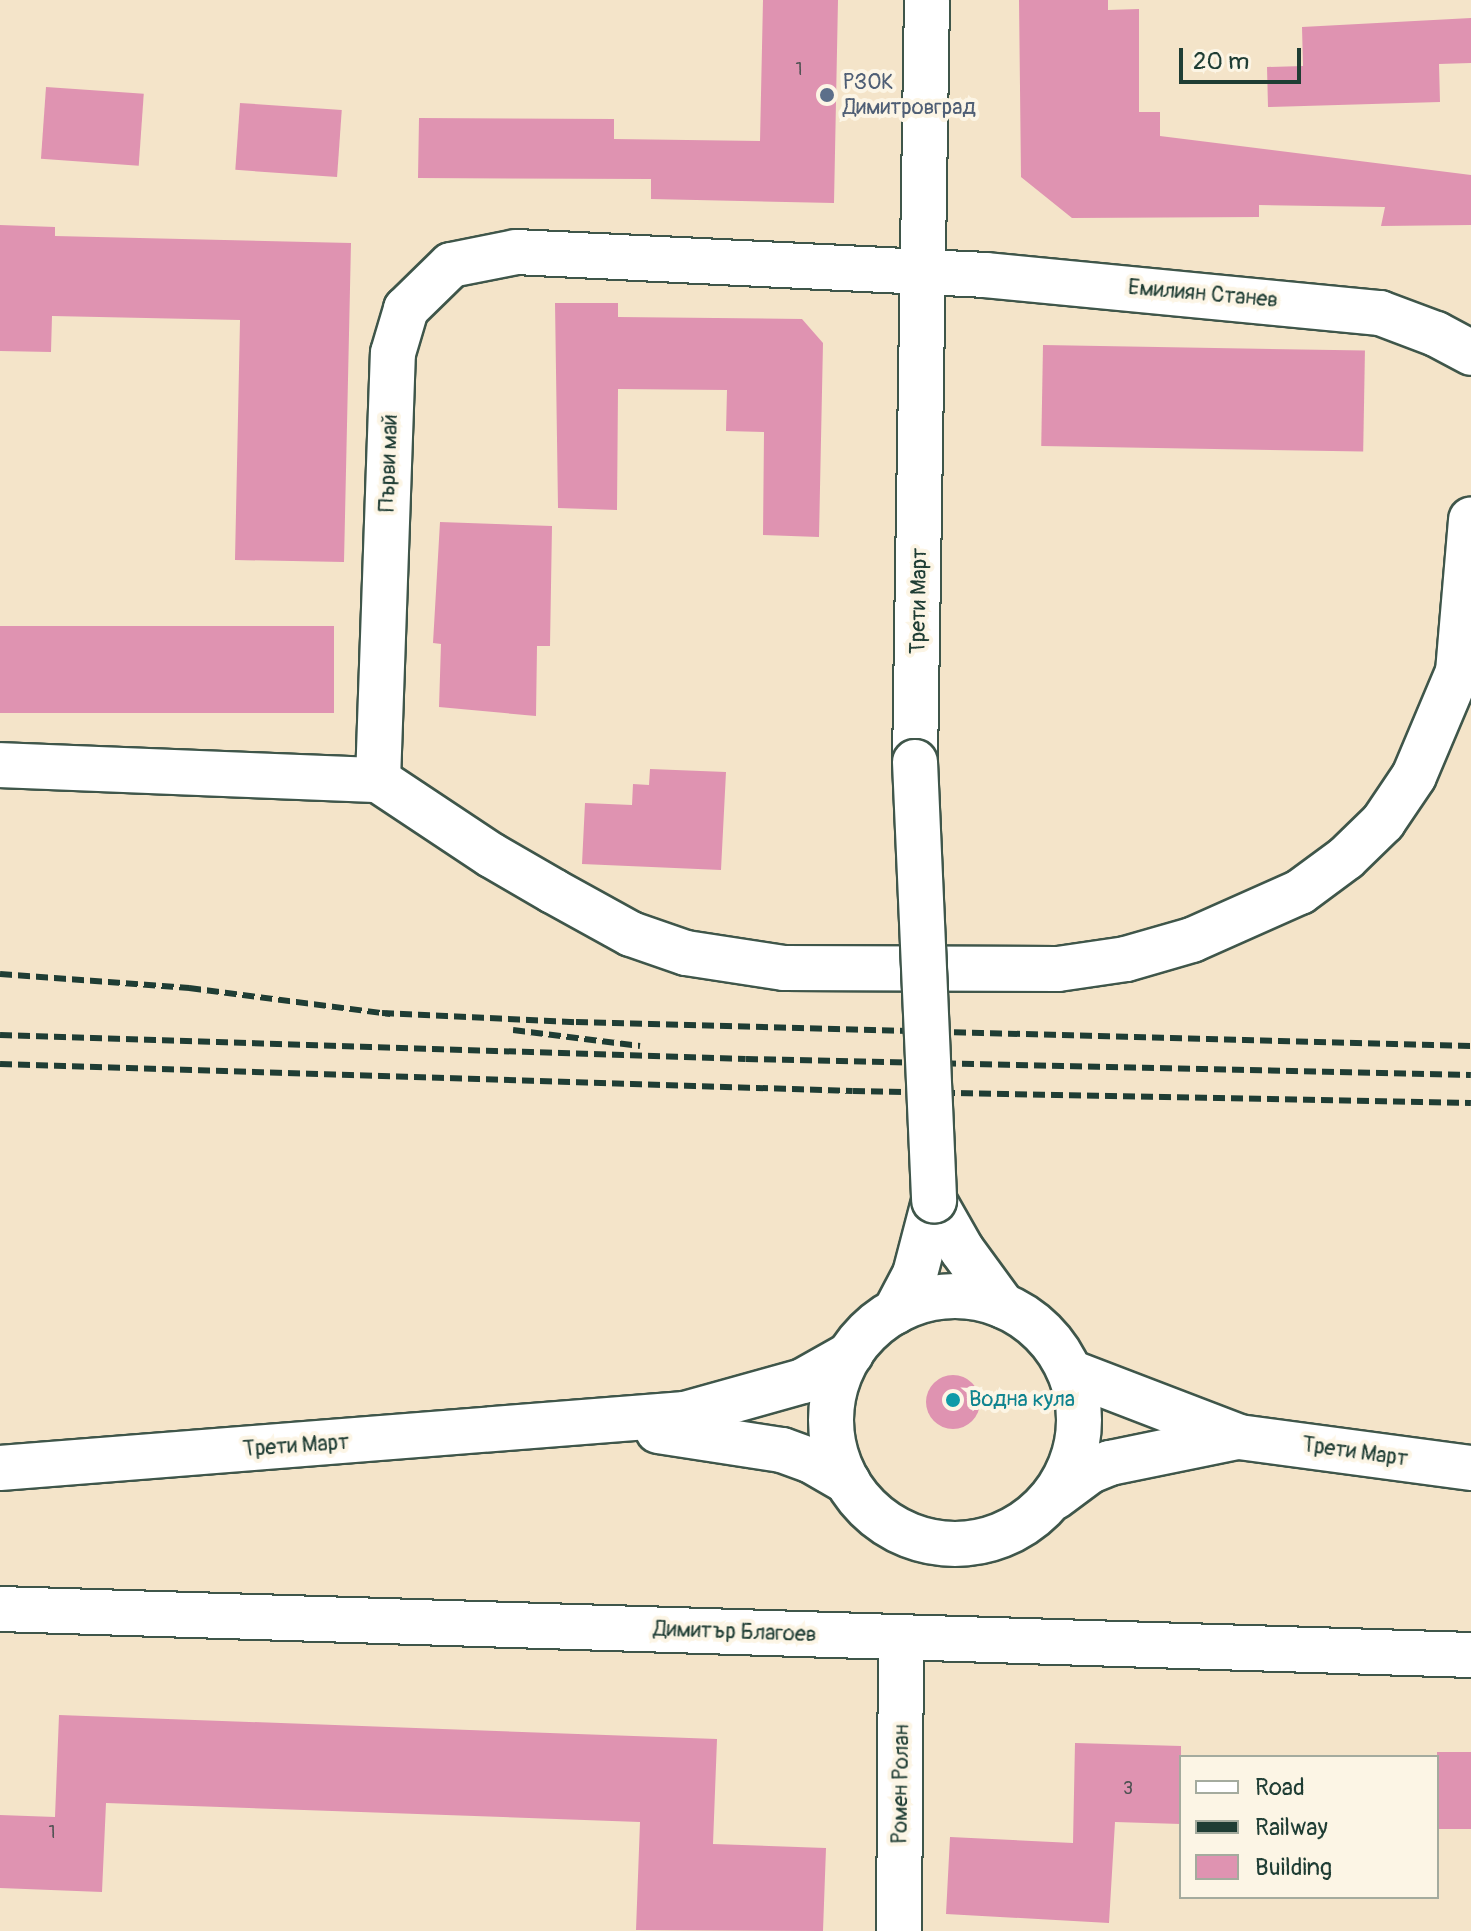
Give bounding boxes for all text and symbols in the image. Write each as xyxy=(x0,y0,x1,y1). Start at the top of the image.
scale bar xyxy=(1183,32,1305,82)
text: 20 m xyxy=(1193,47,1249,76)
house number: 1 xyxy=(795,59,803,81)
place label: РЗОК Димитровград xyxy=(843,69,976,120)
marker: РЗОК Димитровград xyxy=(818,86,836,104)
street label: Емилиян Станев xyxy=(1127,274,1279,314)
street label: Първи май xyxy=(374,414,404,512)
street label: Трети Март xyxy=(905,548,933,654)
place label: Водна кула xyxy=(969,1387,1075,1413)
marker: Водна кула xyxy=(944,1391,962,1409)
street label: Трети Март xyxy=(242,1429,350,1463)
street label: Трети Март xyxy=(1300,1432,1410,1472)
street label: Димитър Благоев xyxy=(653,1616,817,1648)
street label: Ромен Ролан xyxy=(887,1724,915,1844)
legend xyxy=(1179,1755,1439,1899)
text: Road xyxy=(1255,1773,1305,1802)
house number: 3 xyxy=(1123,1778,1133,1800)
text: Railway xyxy=(1255,1813,1328,1842)
house number: 1 xyxy=(48,1822,56,1844)
text: Building xyxy=(1255,1853,1332,1882)

